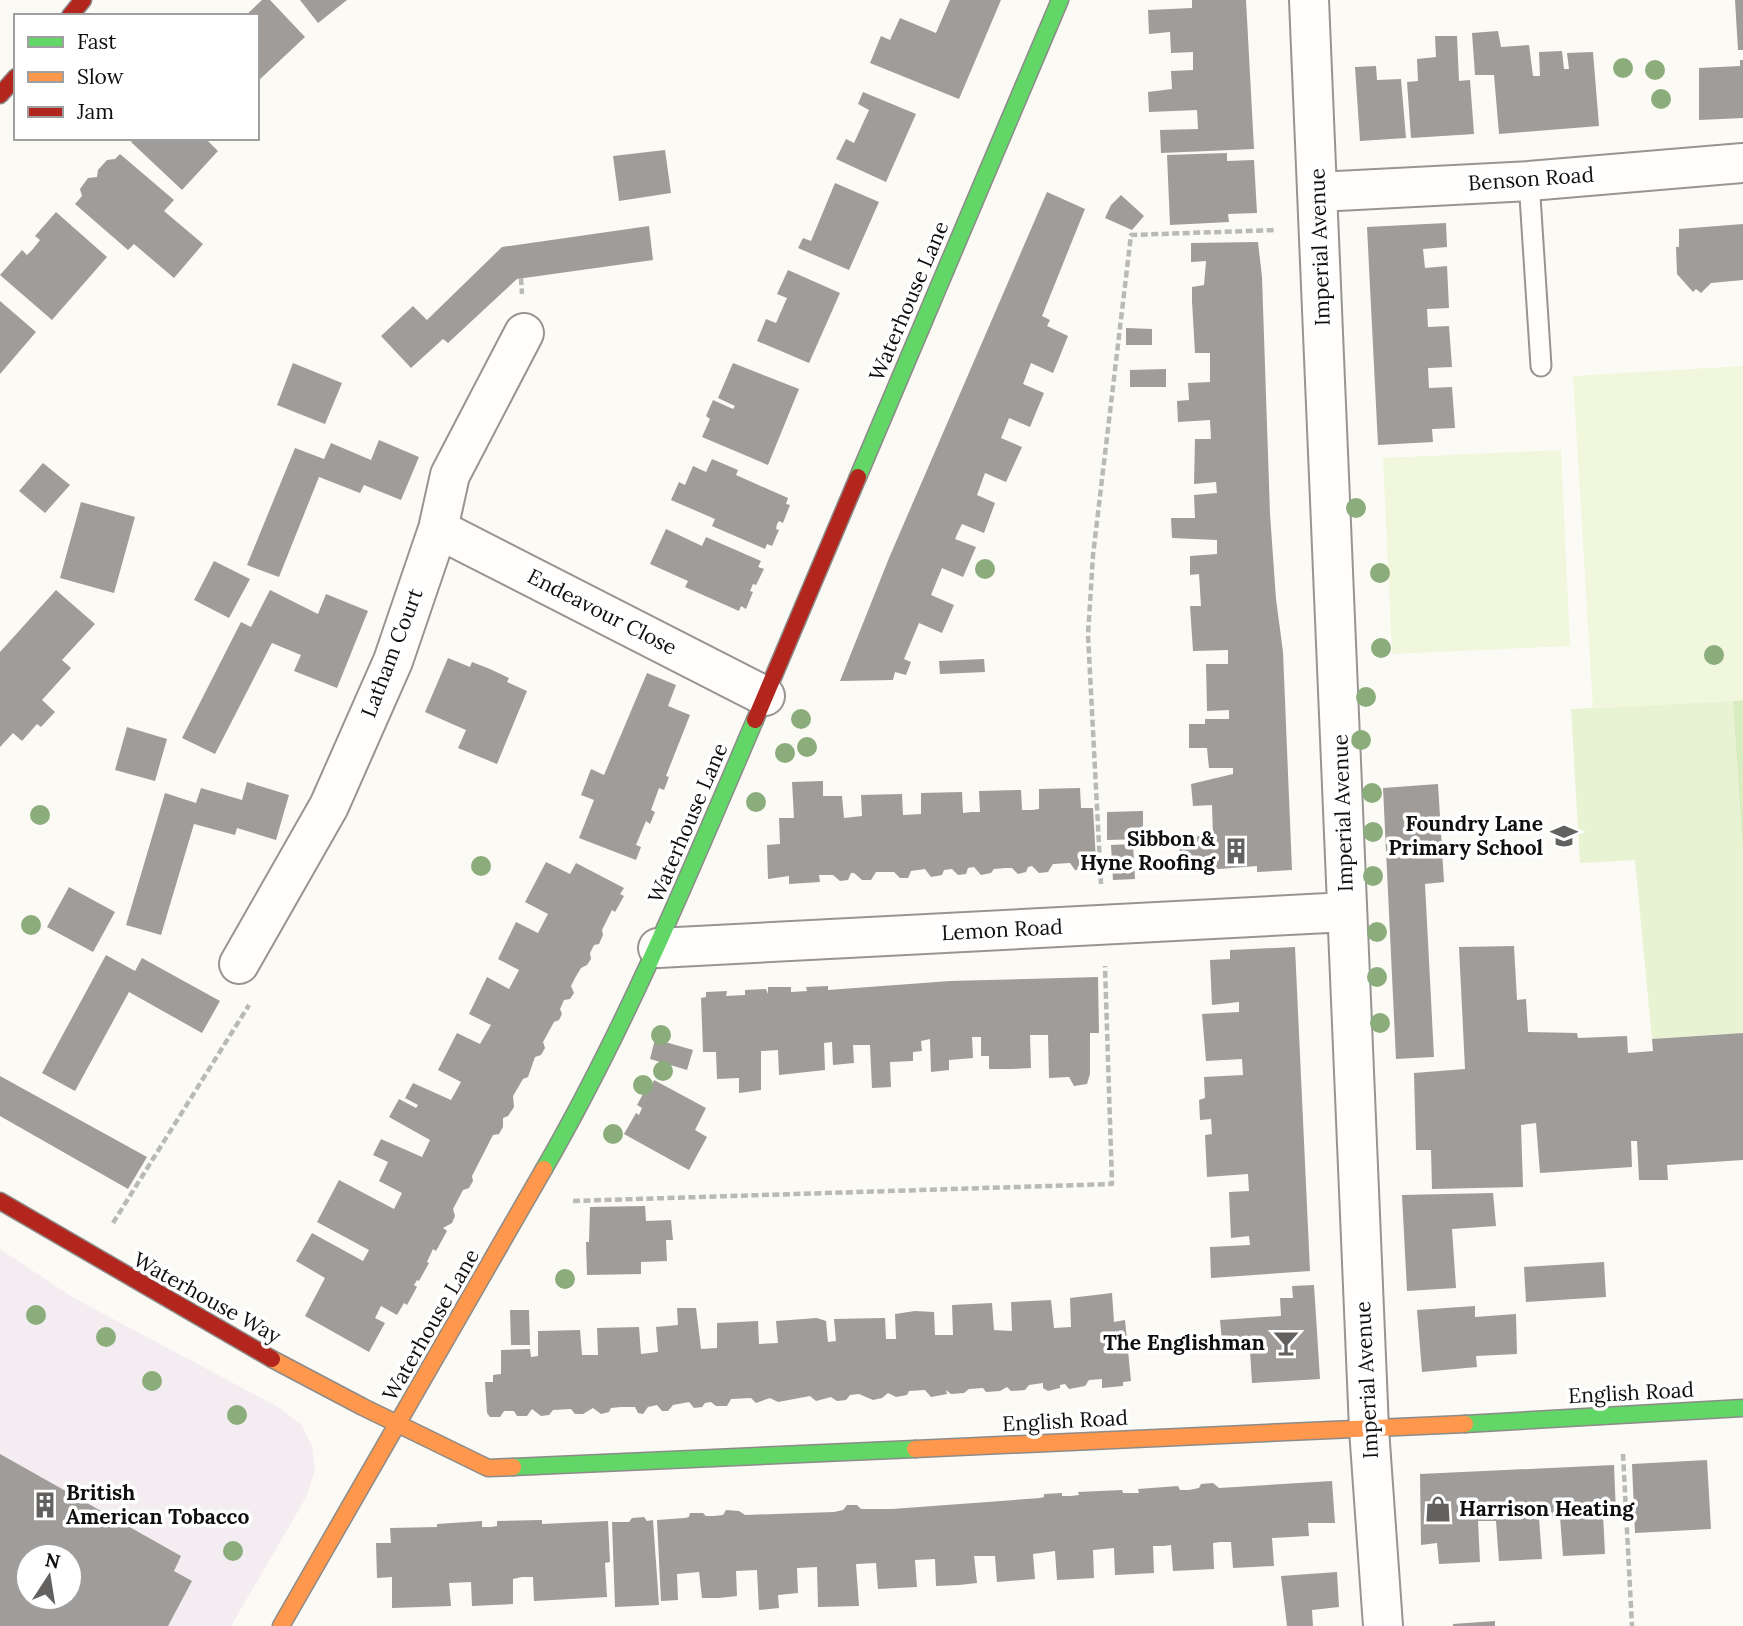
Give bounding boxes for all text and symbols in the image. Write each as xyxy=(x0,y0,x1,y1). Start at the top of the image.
legend xyxy=(14,14,259,140)
text: Fast xyxy=(77,28,117,55)
text: Slow xyxy=(77,63,124,90)
text: Jam xyxy=(76,98,114,125)
street label: Benson Road xyxy=(1467,161,1595,196)
street label: Imperial Avenue xyxy=(1303,168,1336,326)
street label: Waterhouse Lane xyxy=(863,217,954,385)
street label: Endeavour Close xyxy=(523,562,681,661)
street label: Latham Court xyxy=(355,584,429,721)
street label: Imperial Avenue xyxy=(1326,734,1359,892)
street label: Waterhouse Lane xyxy=(642,739,733,907)
place label: Foundry Lane Primary School xyxy=(1388,810,1543,861)
school or university icon: Foundry Lane Primary School xyxy=(1549,821,1579,851)
place label: Sibbon & Hyne Roofing xyxy=(1080,825,1216,876)
building icon: Sibbon & Hyne Roofing xyxy=(1221,836,1251,866)
street label: Lemon Road xyxy=(941,913,1063,946)
street label: Waterhouse Lane xyxy=(376,1244,485,1405)
street label: Waterhouse Way xyxy=(128,1246,286,1349)
street label: Imperial Avenue xyxy=(1349,1300,1384,1460)
bar icon: The Englishman xyxy=(1271,1328,1301,1358)
place label: The Englishman xyxy=(1103,1329,1265,1356)
street label: English Road xyxy=(1567,1376,1695,1409)
street label: English Road xyxy=(1001,1404,1129,1437)
place label: British American Tobacco xyxy=(66,1479,249,1530)
building icon: British American Tobacco xyxy=(30,1490,60,1520)
shop icon: Harrison Heating xyxy=(1423,1494,1453,1524)
place label: Harrison Heating xyxy=(1459,1495,1635,1522)
north arrow xyxy=(14,1542,84,1612)
text: N xyxy=(43,1547,63,1574)

